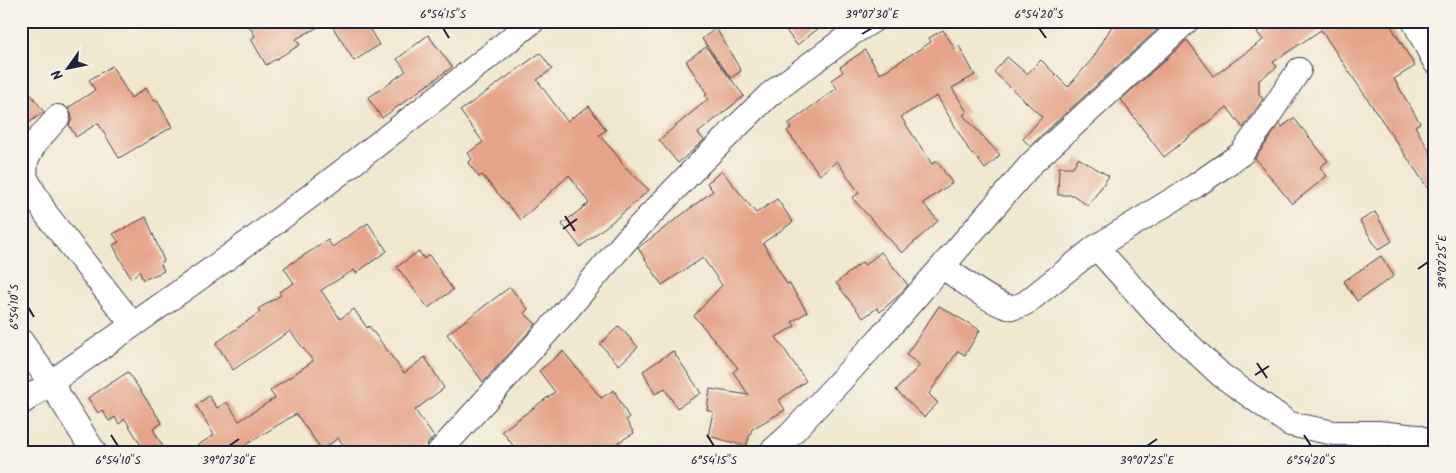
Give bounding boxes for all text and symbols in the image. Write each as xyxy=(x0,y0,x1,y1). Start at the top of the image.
text: 6°54'15"S xyxy=(420,5,467,24)
text: 39°07'30"E xyxy=(845,5,900,24)
text: 6°54'20"S xyxy=(1015,5,1064,24)
north arrow xyxy=(42,42,92,92)
text: N xyxy=(46,65,70,84)
text: 39°07'25"E xyxy=(1433,234,1452,289)
text: 6°54'10"S xyxy=(5,284,24,330)
text: 6°54'10"S xyxy=(95,451,141,470)
text: 39°07'30"E xyxy=(202,451,257,470)
text: 6°54'15"S xyxy=(691,451,738,470)
text: 39°07'25"E xyxy=(1120,451,1175,470)
text: 6°54'20"S xyxy=(1287,451,1336,470)

